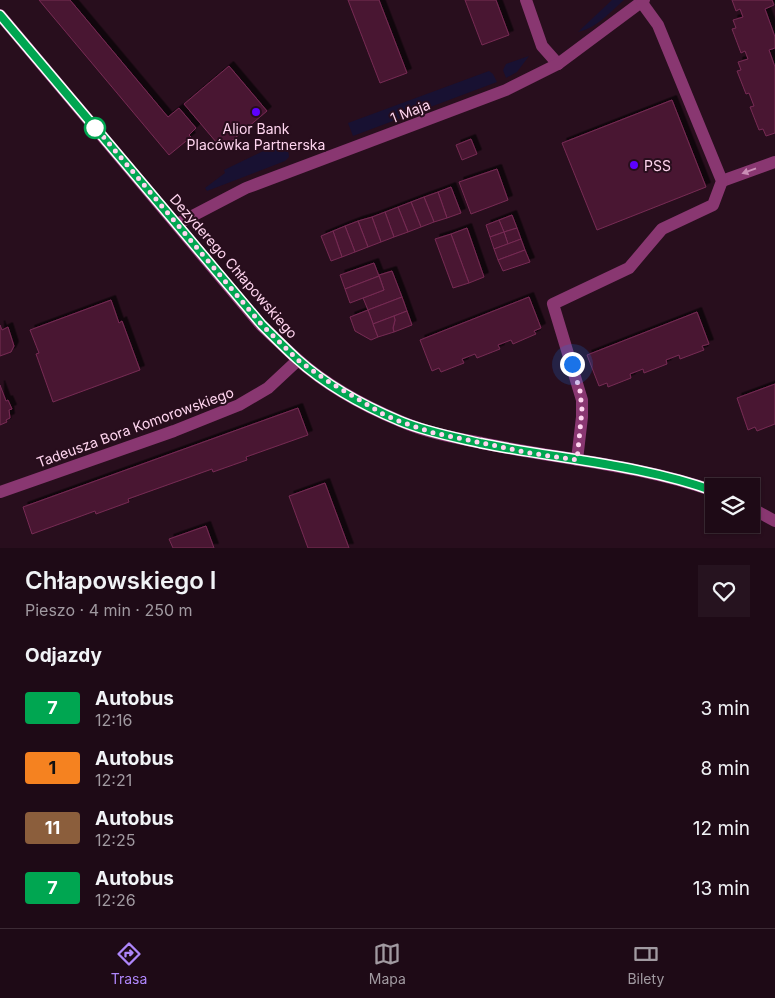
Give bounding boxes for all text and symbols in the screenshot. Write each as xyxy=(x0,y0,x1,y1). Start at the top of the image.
street label: 1 Maja xyxy=(388,96,432,126)
marker: Alior Bank Placówka Partnerska xyxy=(250,106,262,118)
unlabelled marker xyxy=(84,117,106,139)
place label: Alior Bank Placówka Partnerska xyxy=(187,120,325,153)
place label: PSS xyxy=(644,157,671,174)
marker: PSS xyxy=(628,159,640,171)
one-way arrow xyxy=(742,168,756,176)
street label: Dezyderego Chłapowskiego xyxy=(167,190,301,342)
your location xyxy=(560,352,585,377)
street label: Tadeusza Bora Komorowskiego xyxy=(34,383,236,471)
map controls xyxy=(705,478,760,533)
button: layers xyxy=(705,478,760,533)
button: heart xyxy=(698,565,750,617)
text: Chłapowskiego I xyxy=(25,566,216,595)
text: Pieszo · 4 min · 250 m xyxy=(25,600,193,620)
text: Odjazdy xyxy=(25,644,102,667)
text: Autobus xyxy=(95,687,174,710)
text: 7 xyxy=(47,697,58,718)
text: 3 min xyxy=(700,697,750,720)
text: 12:16 xyxy=(95,710,132,730)
text: Autobus xyxy=(95,747,174,770)
text: 1 xyxy=(49,757,56,778)
text: 8 min xyxy=(700,757,750,780)
text: 12:21 xyxy=(95,770,132,790)
text: Autobus xyxy=(95,807,174,830)
text: 11 xyxy=(45,817,60,838)
text: 12 min xyxy=(693,817,750,840)
text: 12:25 xyxy=(95,830,135,850)
text: Autobus xyxy=(95,867,174,890)
text: 7 xyxy=(47,877,58,898)
text: 13 min xyxy=(693,877,750,900)
text: 12:26 xyxy=(95,890,136,910)
tab: Trasa xyxy=(111,940,147,987)
tab: Mapa xyxy=(369,940,406,987)
tab: Bilety xyxy=(627,940,664,987)

